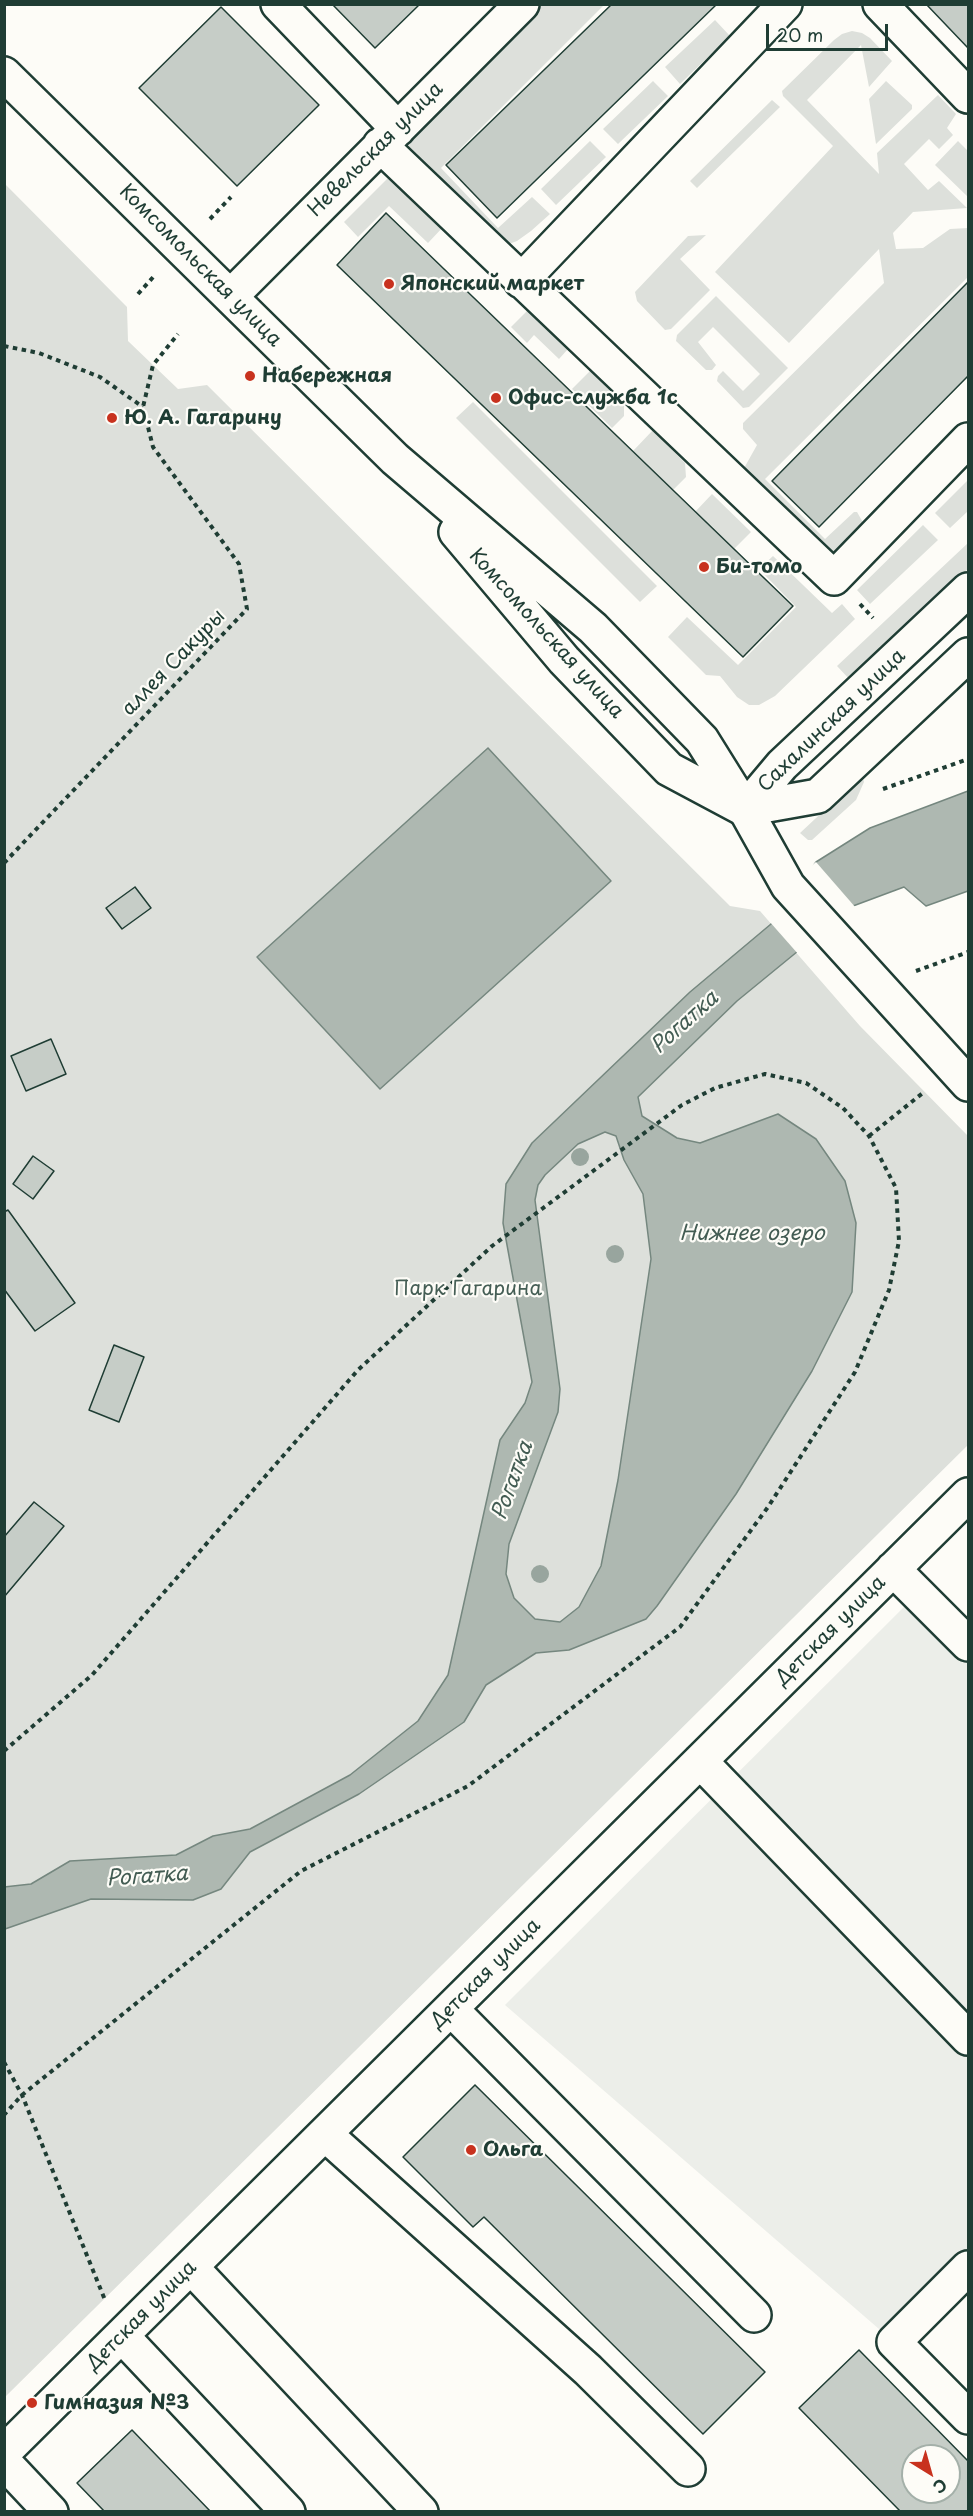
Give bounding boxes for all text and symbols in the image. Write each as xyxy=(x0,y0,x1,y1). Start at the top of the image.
scale bar xyxy=(769,12,890,50)
text: 20 m xyxy=(777,21,823,48)
street label: Невельская улица xyxy=(304,78,448,222)
street label: Комсомольская улица xyxy=(114,180,286,352)
place label: Японский маркет xyxy=(401,272,584,296)
marker: Японский маркет xyxy=(382,277,396,291)
place label: Набережная xyxy=(262,364,392,388)
marker: Набережная xyxy=(243,369,257,383)
place label: Офис-служба 1с xyxy=(508,386,678,410)
marker: Офис-служба 1с xyxy=(489,391,503,405)
place label: Ю. А. Гагарину xyxy=(124,406,282,430)
marker: Ю. А. Гагарину xyxy=(105,411,119,425)
street label: Комсомольская улица xyxy=(464,544,628,724)
place label: Би-томо xyxy=(716,555,802,579)
marker: Би-томо xyxy=(697,560,711,574)
street label: аллея Сакуры xyxy=(117,605,231,721)
street label: Сахалинская улица xyxy=(753,644,911,798)
water label: Рогатка xyxy=(646,986,724,1060)
water label: Нижнее озеро xyxy=(679,1221,825,1247)
park label: Парк Гагарина xyxy=(394,1277,542,1301)
water label: Рогатка xyxy=(487,1438,539,1524)
street label: Детская улица xyxy=(771,1571,891,1691)
water label: Рогатка xyxy=(105,1862,189,1892)
street label: Детская улица xyxy=(426,1914,546,2034)
place label: Ольга xyxy=(483,2138,543,2162)
marker: Ольга xyxy=(464,2143,478,2157)
street label: Детская улица xyxy=(82,2256,202,2376)
place label: Гимназия №3 xyxy=(44,2391,189,2415)
marker: Гимназия №3 xyxy=(25,2396,39,2410)
north arrow xyxy=(901,2444,961,2504)
text: С xyxy=(929,2474,953,2500)

